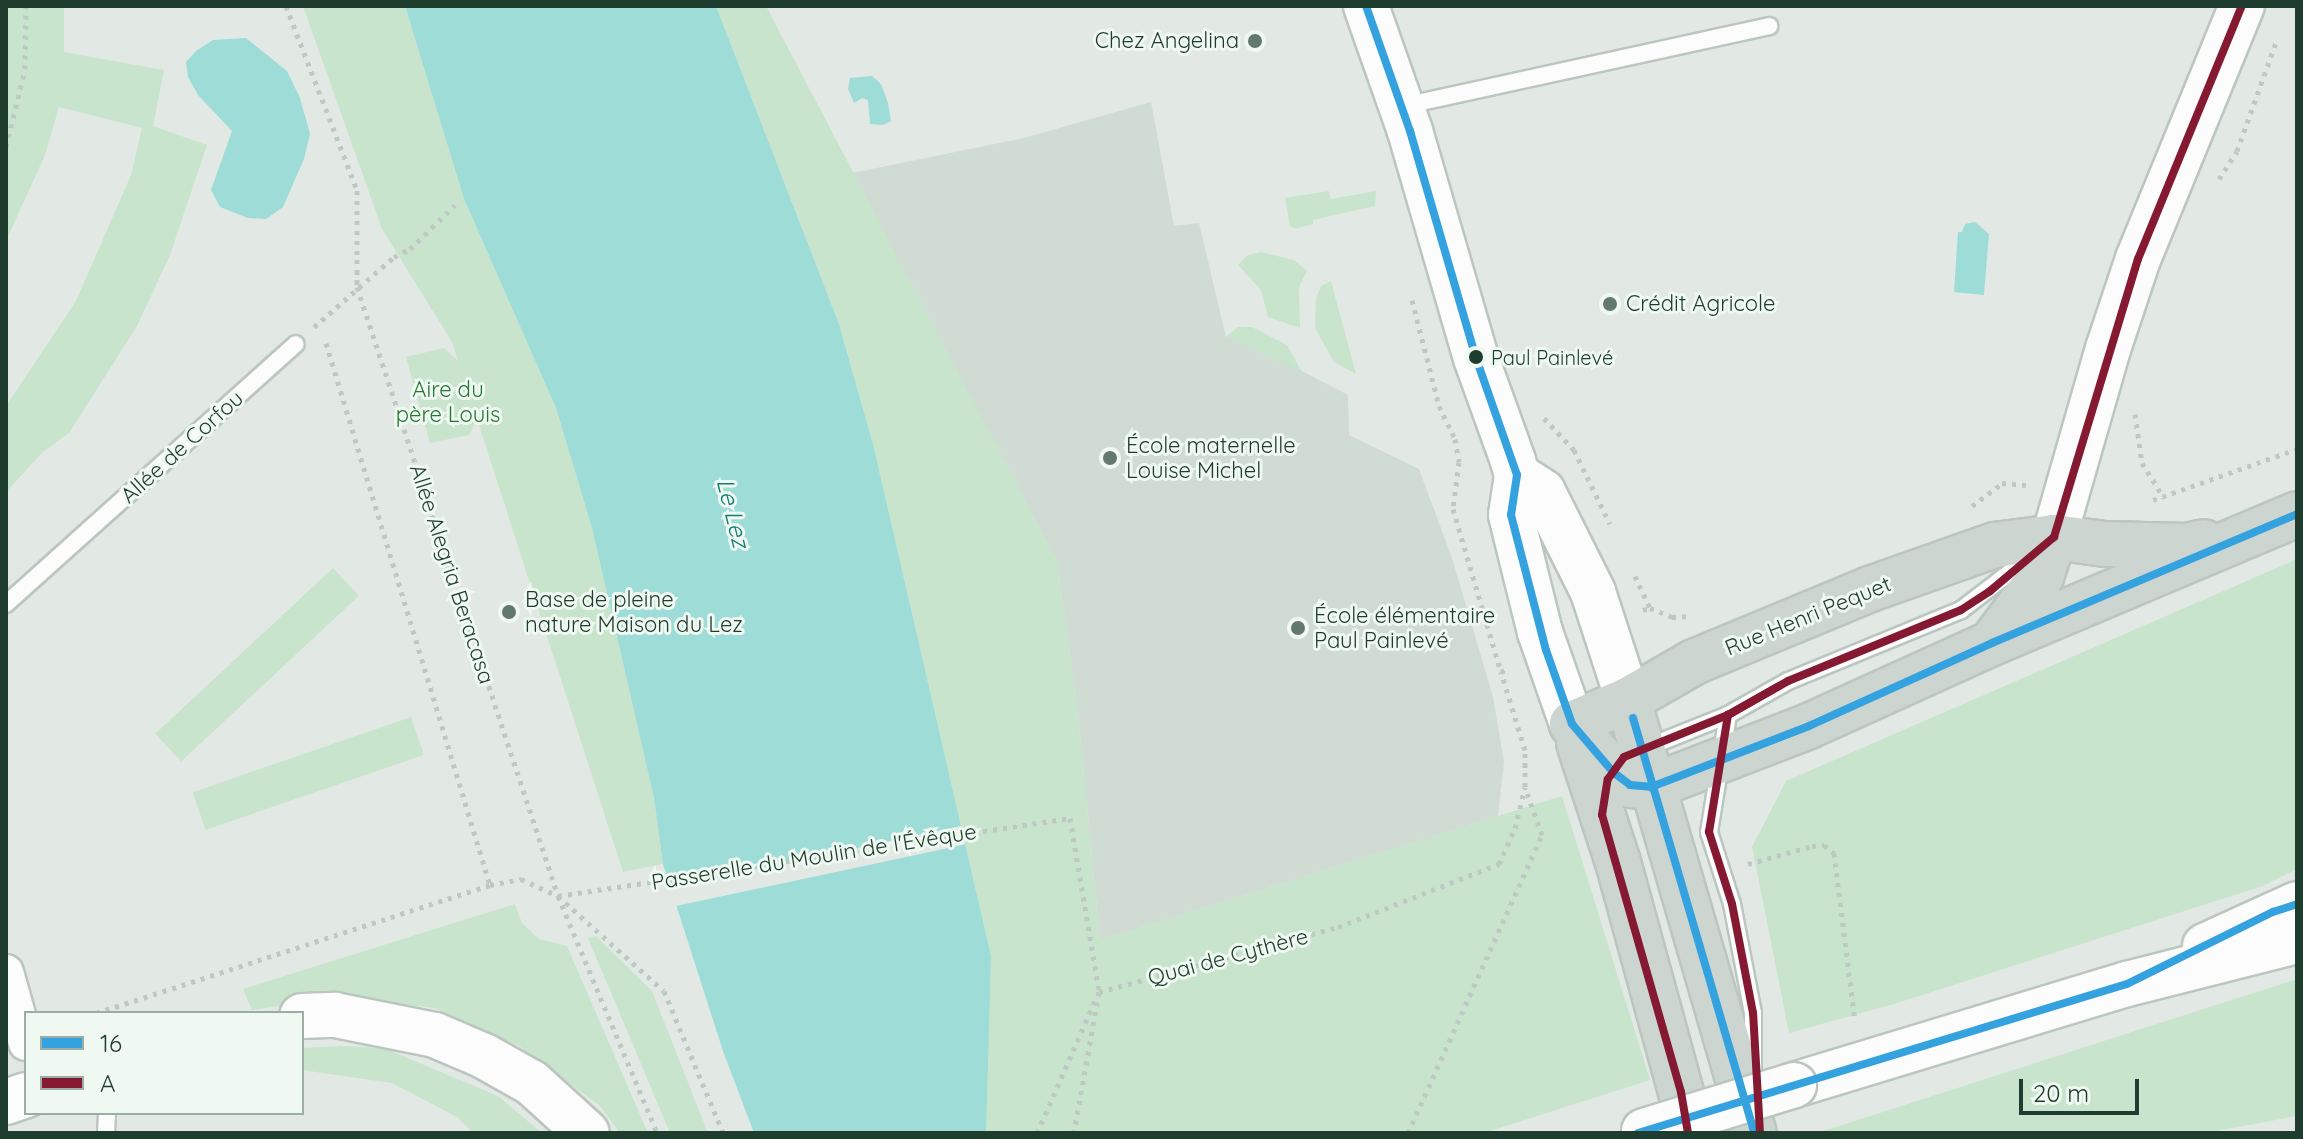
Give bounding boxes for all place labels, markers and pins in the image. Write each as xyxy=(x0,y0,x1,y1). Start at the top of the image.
place label: Chez Angelina xyxy=(1095,28,1239,54)
marker: Chez Angelina xyxy=(1246,32,1264,50)
place label: Crédit Agricole xyxy=(1626,291,1775,317)
marker: Crédit Agricole xyxy=(1601,295,1619,313)
place label: Paul Painlevé xyxy=(1491,345,1613,369)
marker: Paul Painlevé xyxy=(1468,349,1484,365)
place label: École maternelle Louise Michel xyxy=(1126,432,1296,484)
marker: École maternelle Louise Michel xyxy=(1101,449,1119,467)
place label: Base de pleine nature Maison du Lez xyxy=(525,586,743,638)
place label: École élémentaire Paul Painlevé xyxy=(1314,602,1495,654)
marker: Base de pleine nature Maison du Lez xyxy=(500,603,518,621)
marker: École élémentaire Paul Painlevé xyxy=(1289,619,1307,637)

